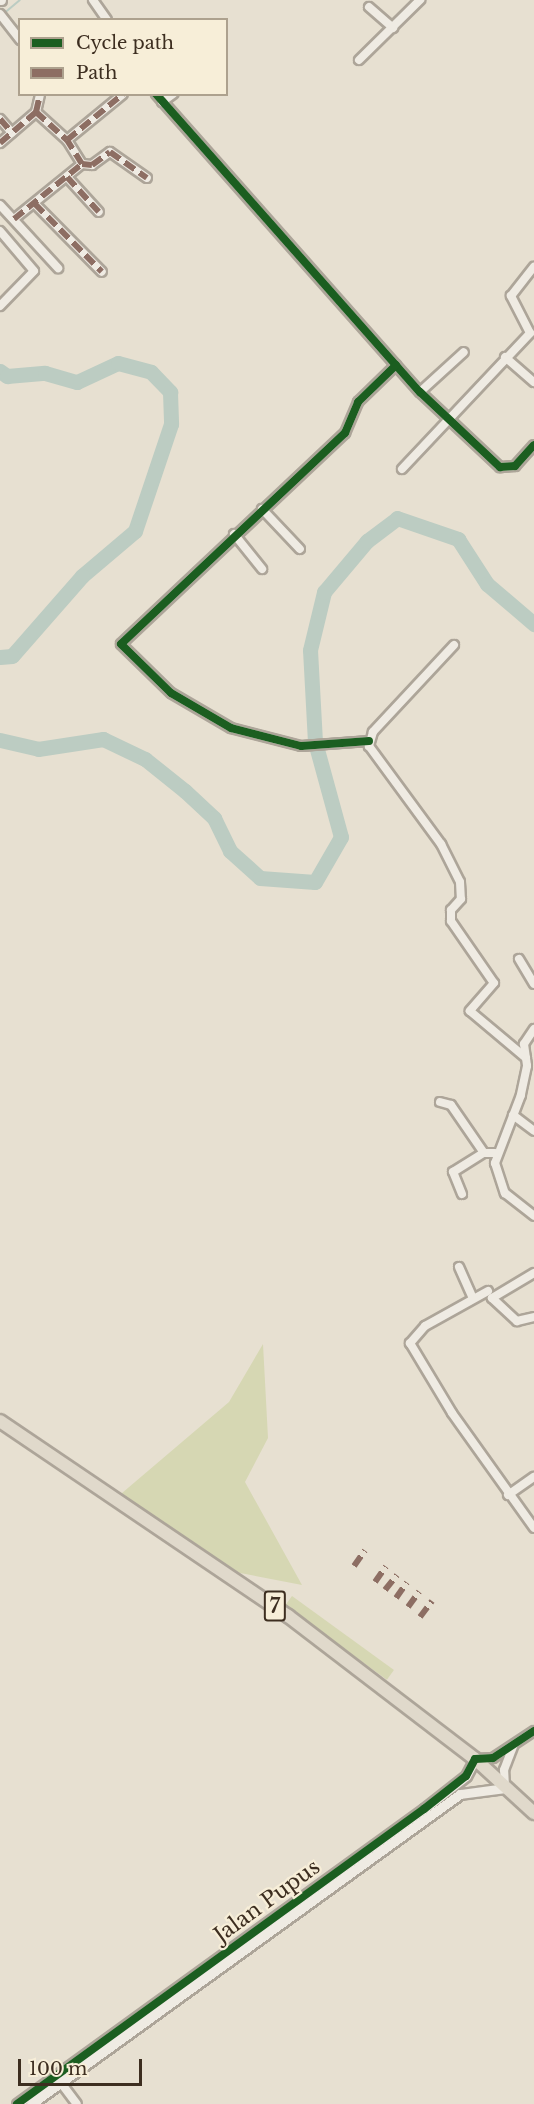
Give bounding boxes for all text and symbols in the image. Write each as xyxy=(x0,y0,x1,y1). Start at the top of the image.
legend xyxy=(18,18,228,96)
text: Cycle path xyxy=(76,32,174,54)
text: Path xyxy=(76,62,117,84)
road number: 7 xyxy=(263,1589,287,1623)
street label: Jalan Pupus xyxy=(209,1854,325,1948)
scale bar xyxy=(21,2047,146,2085)
text: 100 m xyxy=(29,2058,87,2080)

